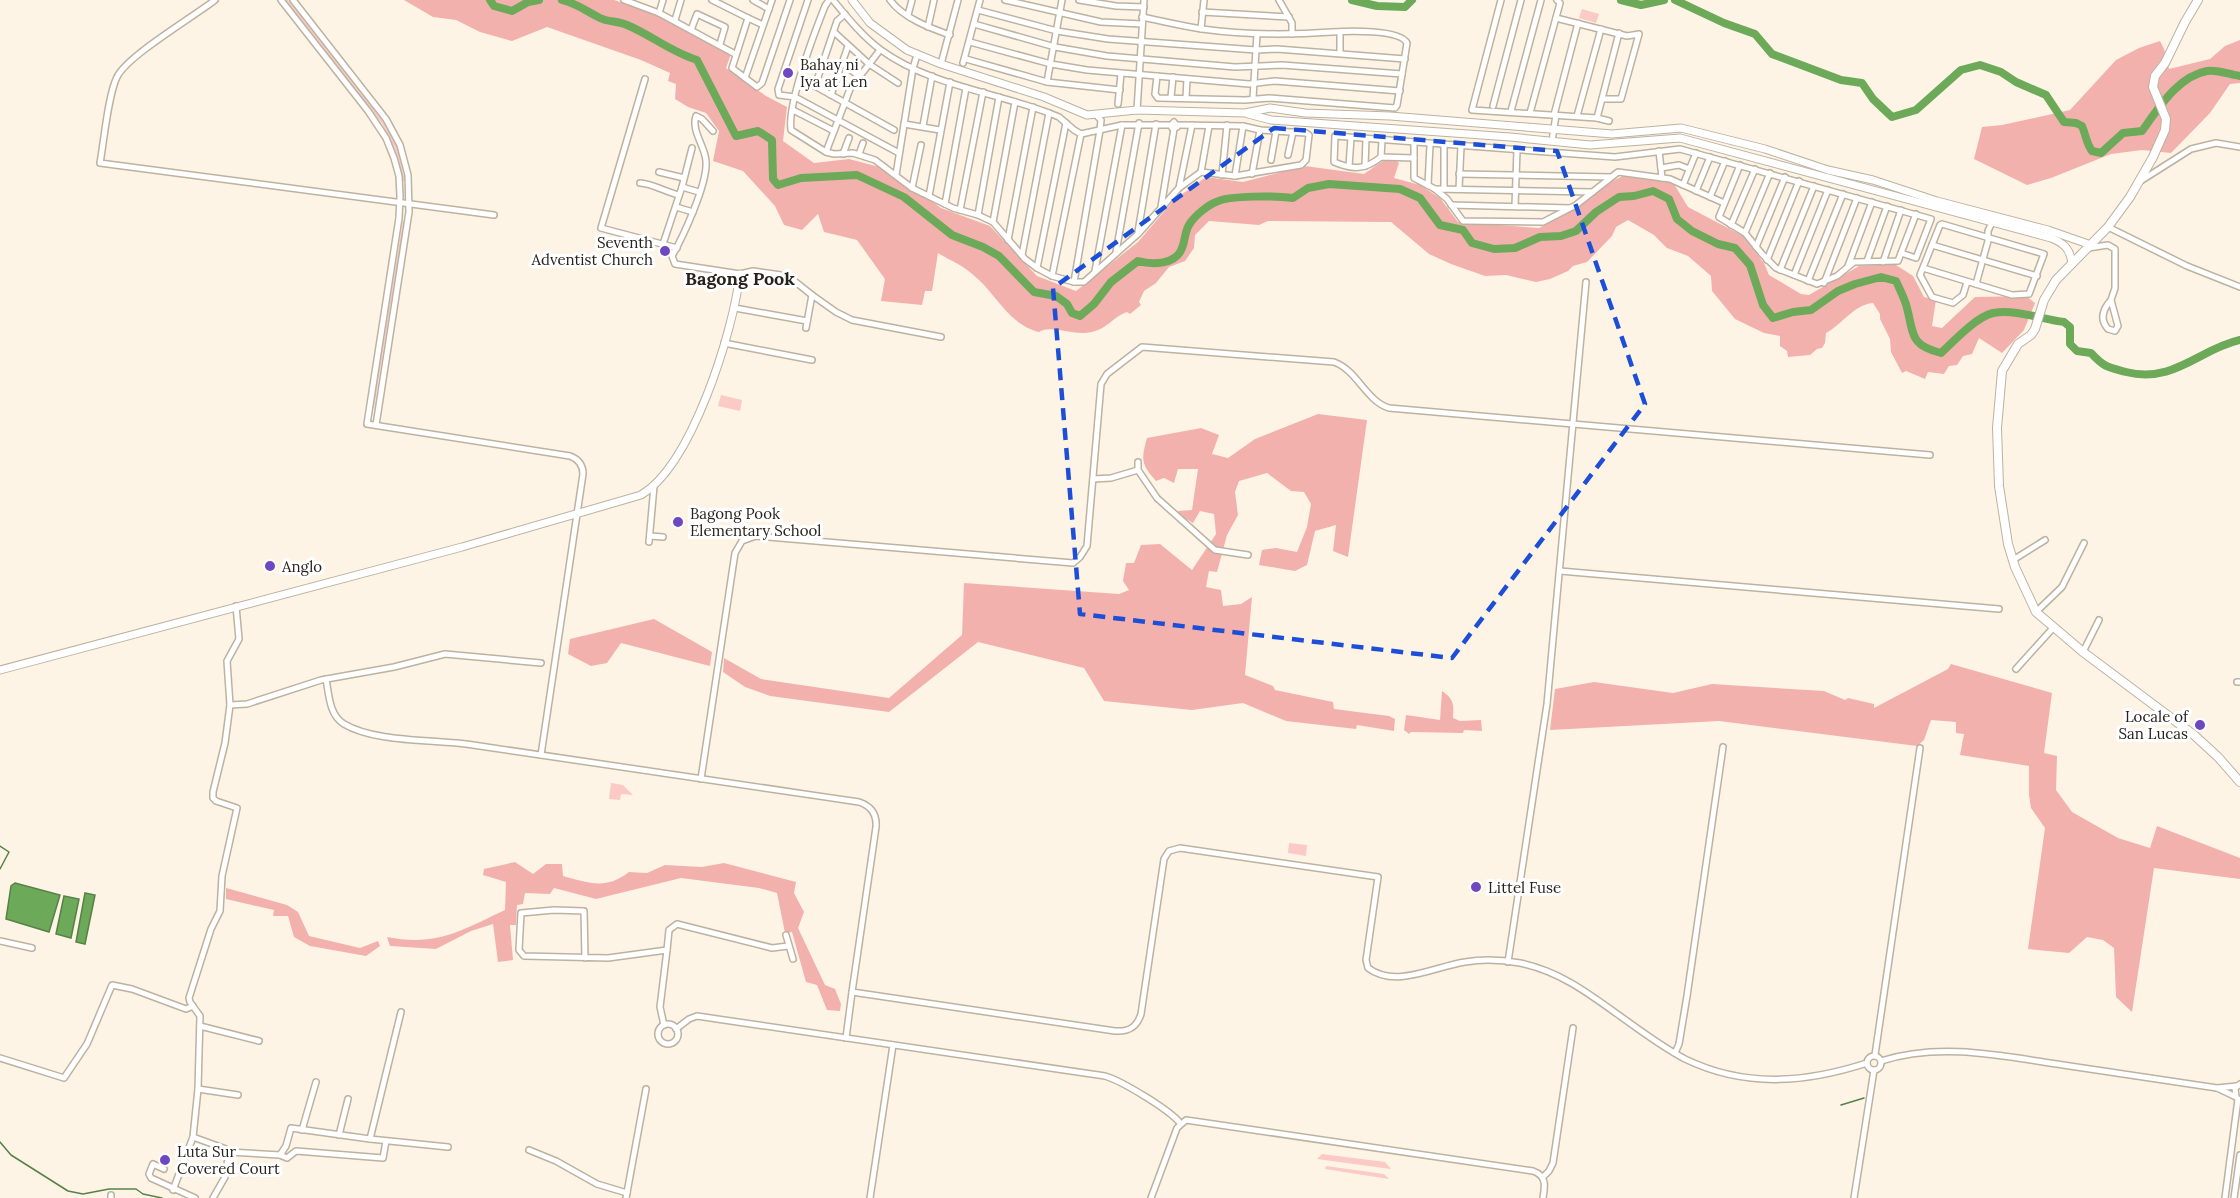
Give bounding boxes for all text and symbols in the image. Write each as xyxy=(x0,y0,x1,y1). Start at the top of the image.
place label: Bahay ni Iya at Len xyxy=(800,55,868,91)
marker: Bahay ni Iya at Len xyxy=(781,66,795,80)
place label: Seventh Adventist Church xyxy=(531,233,653,269)
marker: Seventh Adventist Church xyxy=(658,244,672,258)
district label: Bagong Pook xyxy=(685,267,795,290)
place label: Bagong Pook Elementary School xyxy=(690,504,821,540)
marker: Bagong Pook Elementary School xyxy=(671,515,685,529)
place label: Anglo xyxy=(281,557,322,576)
marker: Anglo xyxy=(263,559,277,573)
place label: Locale of San Lucas xyxy=(2118,707,2189,743)
marker: Locale of San Lucas xyxy=(2193,718,2207,732)
place label: Littel Fuse xyxy=(1488,878,1561,897)
marker: Littel Fuse xyxy=(1469,880,1483,894)
place label: Luta Sur Covered Court xyxy=(177,1142,280,1178)
marker: Luta Sur Covered Court xyxy=(158,1153,172,1167)

